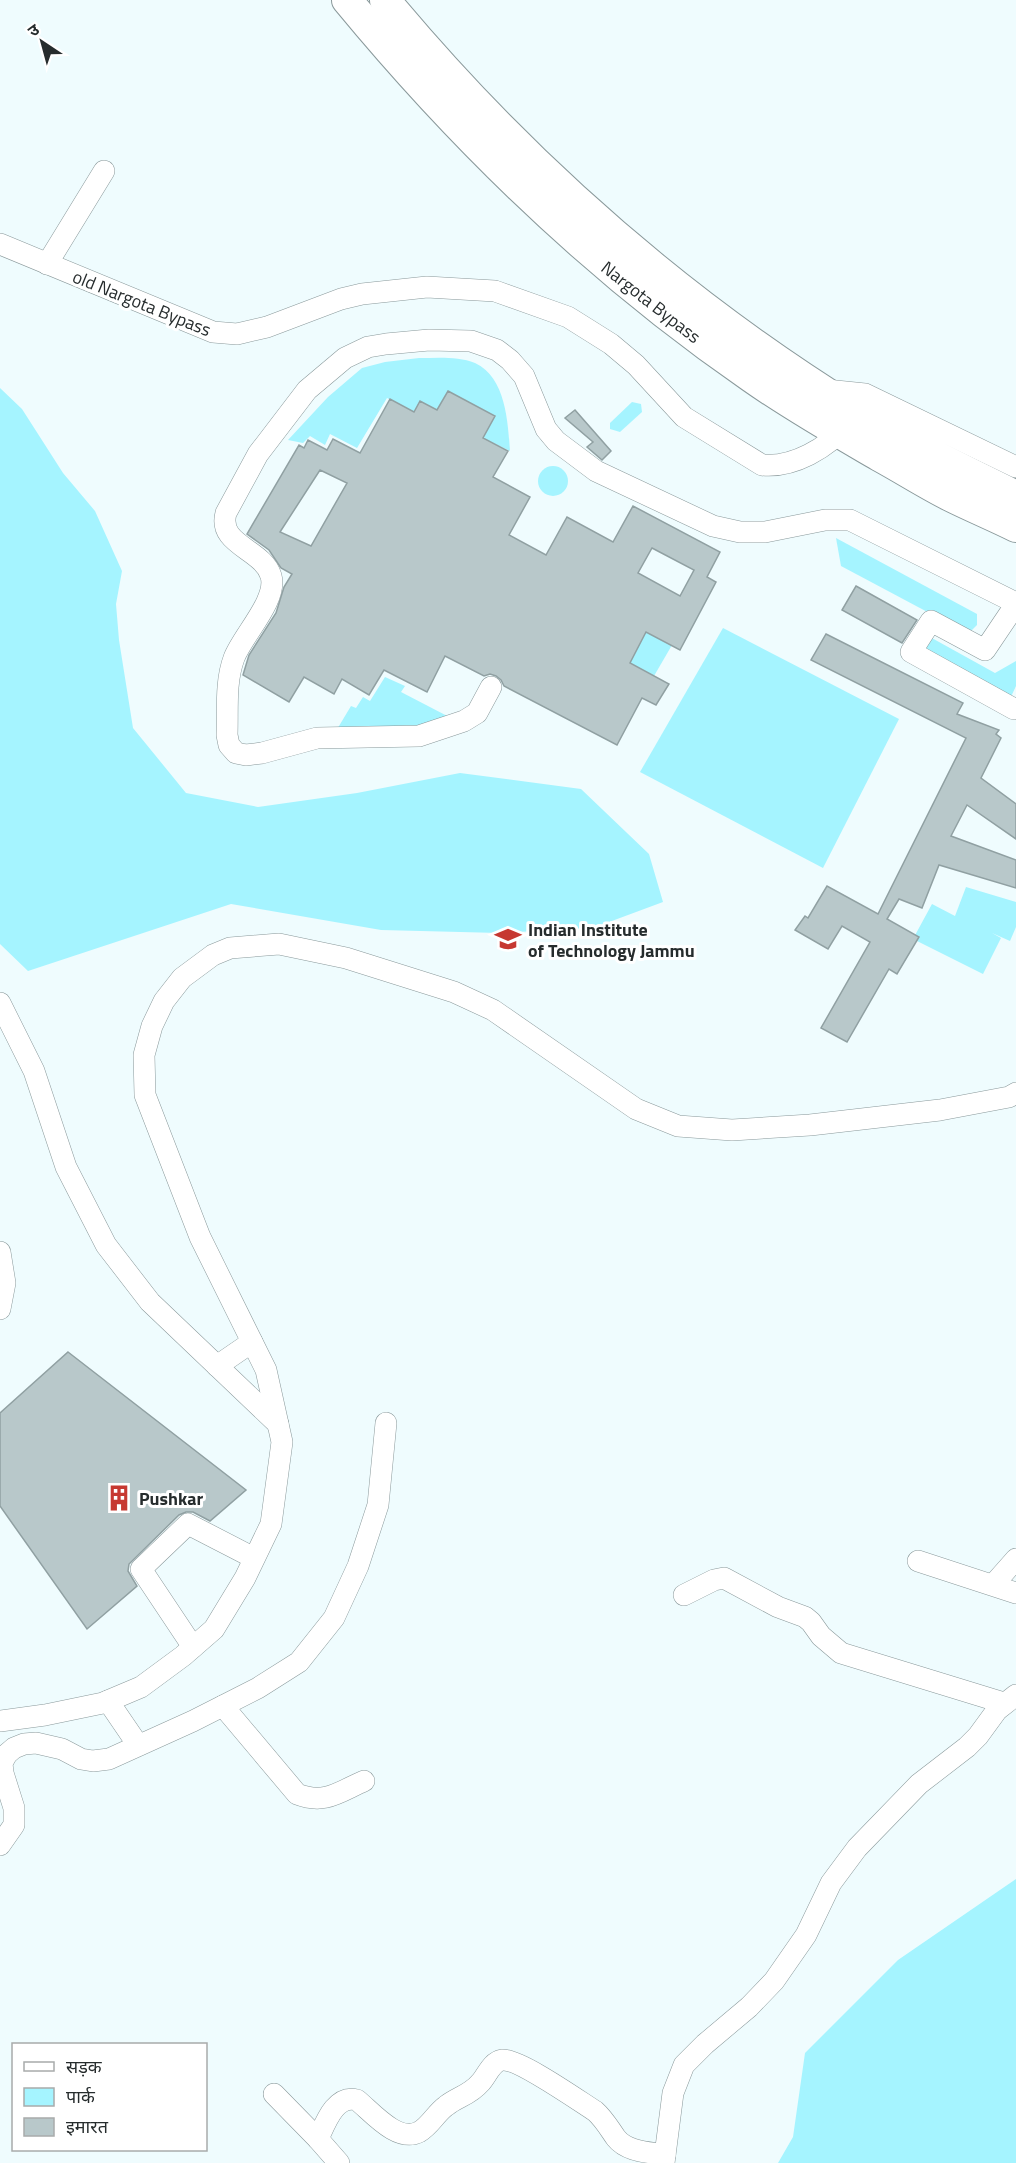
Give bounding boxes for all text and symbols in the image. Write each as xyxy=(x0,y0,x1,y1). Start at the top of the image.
north arrow xyxy=(12,12,72,72)
text: उ xyxy=(22,17,45,42)
street label: Nargota Bypass xyxy=(595,254,707,350)
street label: old Nargota Bypass xyxy=(69,263,215,343)
place label: Indian Institute of Technology Jammu xyxy=(528,916,695,964)
school or university icon: Indian Institute of Technology Jammu xyxy=(493,924,523,954)
building icon: Pushkar xyxy=(104,1483,134,1513)
place label: Pushkar xyxy=(139,1485,203,1512)
legend xyxy=(12,2043,207,2151)
text: सड़क xyxy=(66,2053,103,2080)
text: पार्क xyxy=(66,2083,96,2110)
text: इमारत xyxy=(66,2113,109,2140)

